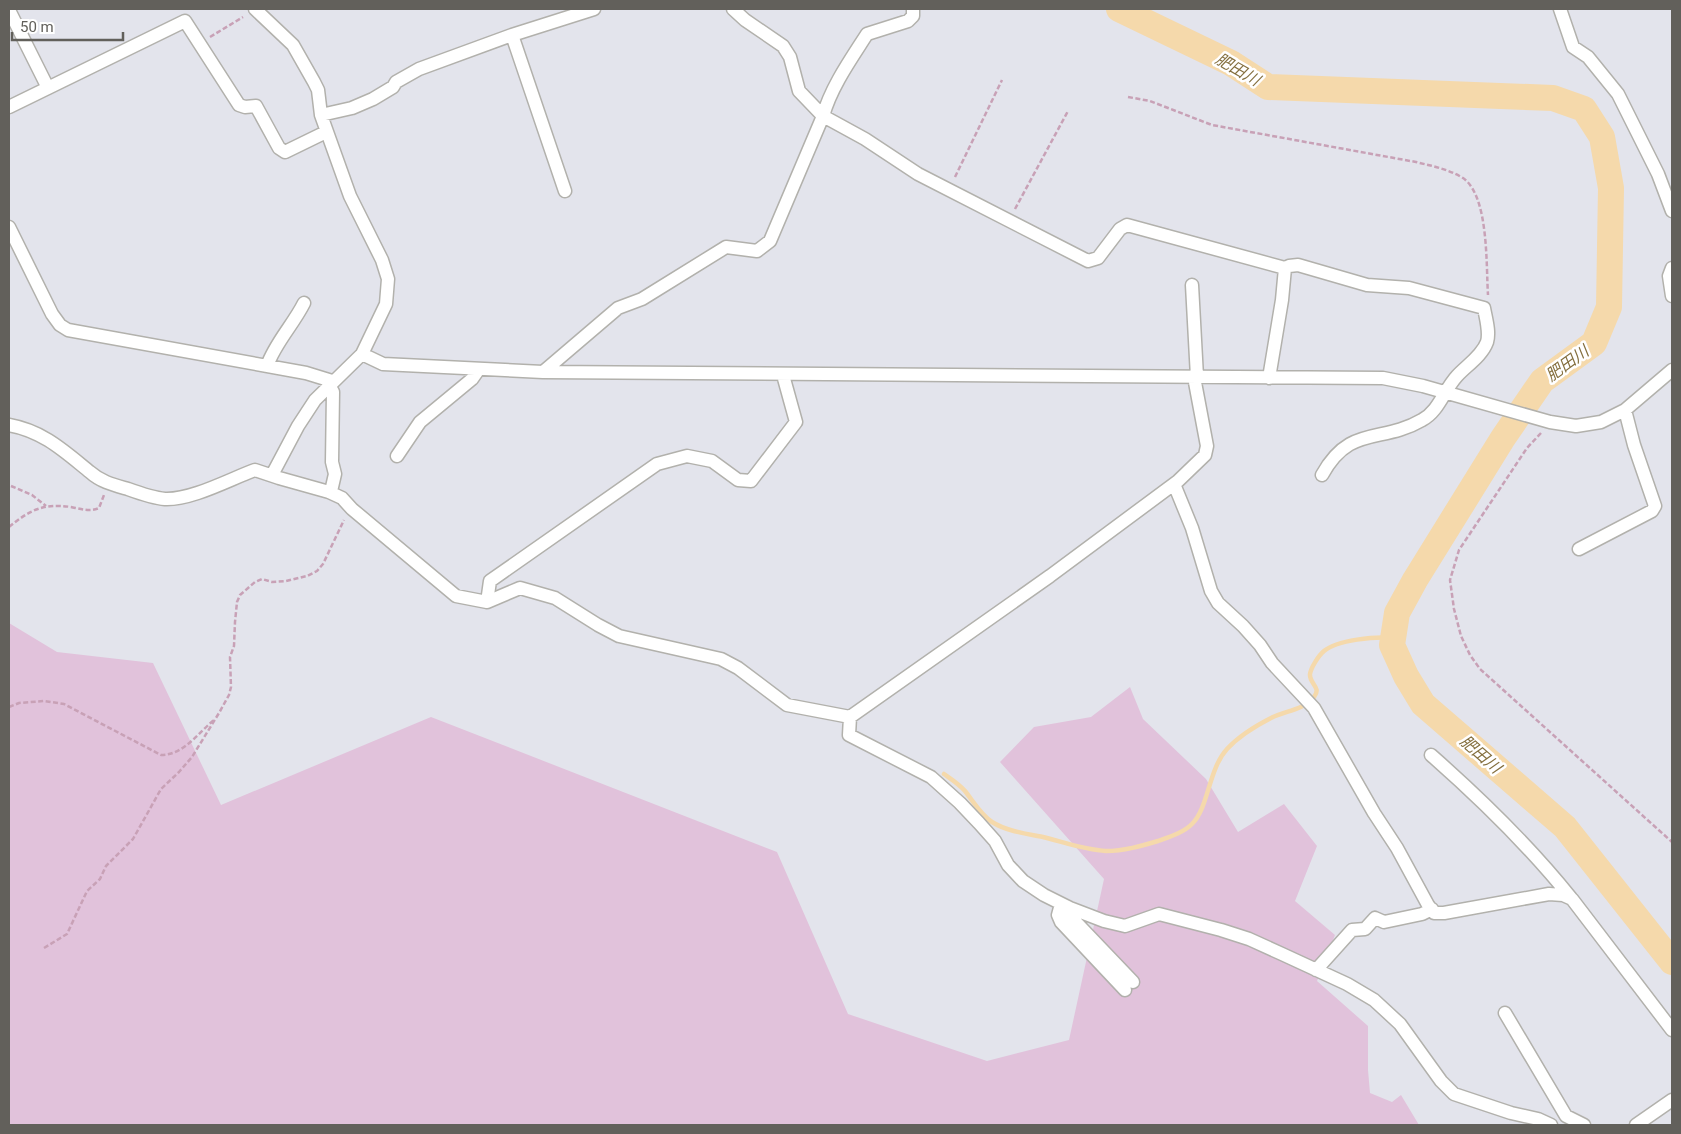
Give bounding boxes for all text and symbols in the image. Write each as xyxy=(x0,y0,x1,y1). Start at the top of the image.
scale bar xyxy=(12,10,124,42)
text: 50 m xyxy=(20,18,54,36)
water label: 肥田川 xyxy=(1212,49,1265,91)
water label: 肥田川 xyxy=(1542,340,1594,385)
water label: 肥田川 xyxy=(1456,731,1507,779)

